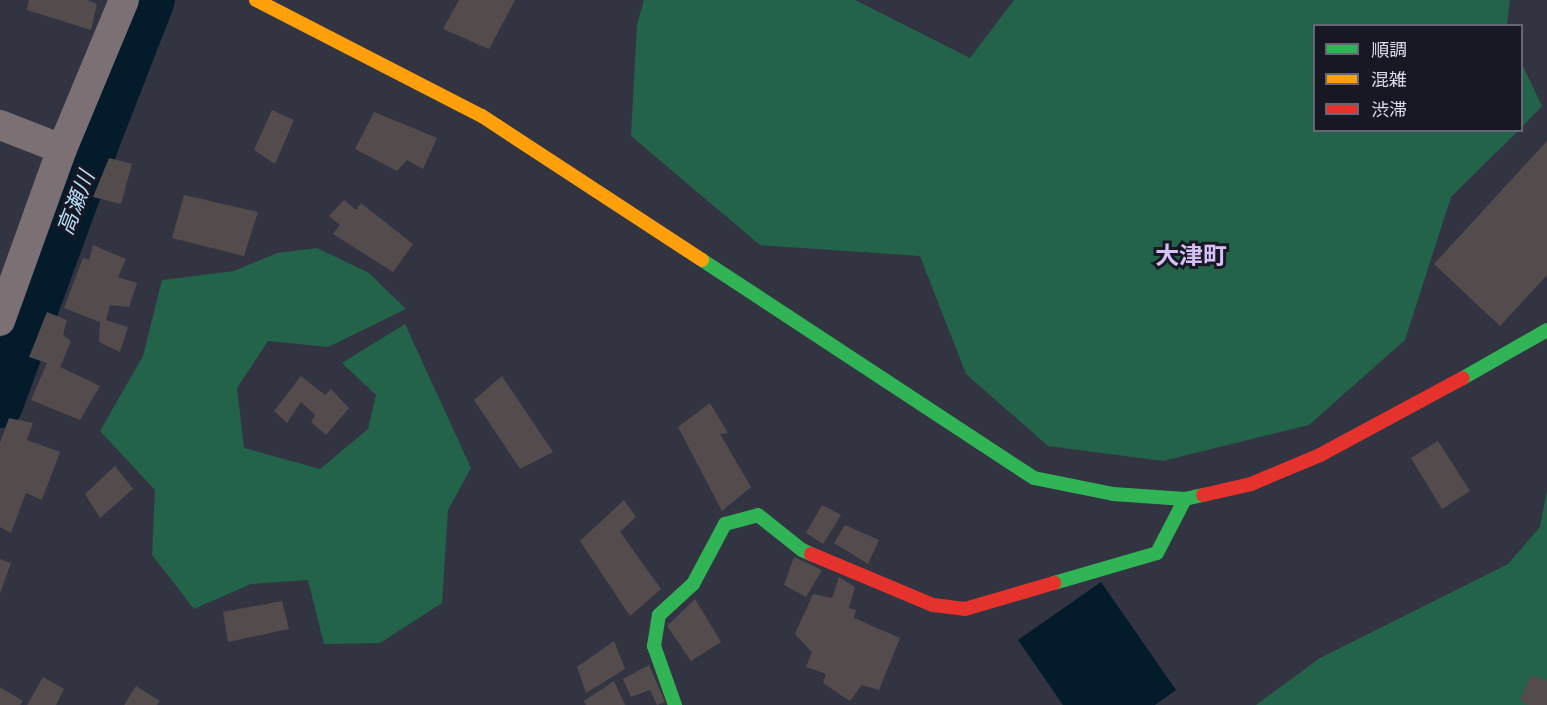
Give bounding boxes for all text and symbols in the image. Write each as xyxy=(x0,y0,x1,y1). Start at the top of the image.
legend xyxy=(1313,24,1523,132)
text: 順調 xyxy=(1371,36,1407,63)
text: 混雑 xyxy=(1371,66,1407,93)
text: 渋滞 xyxy=(1371,96,1407,123)
water label: 高瀬川 xyxy=(52,167,100,239)
district label: 大津町 xyxy=(1155,242,1227,270)

